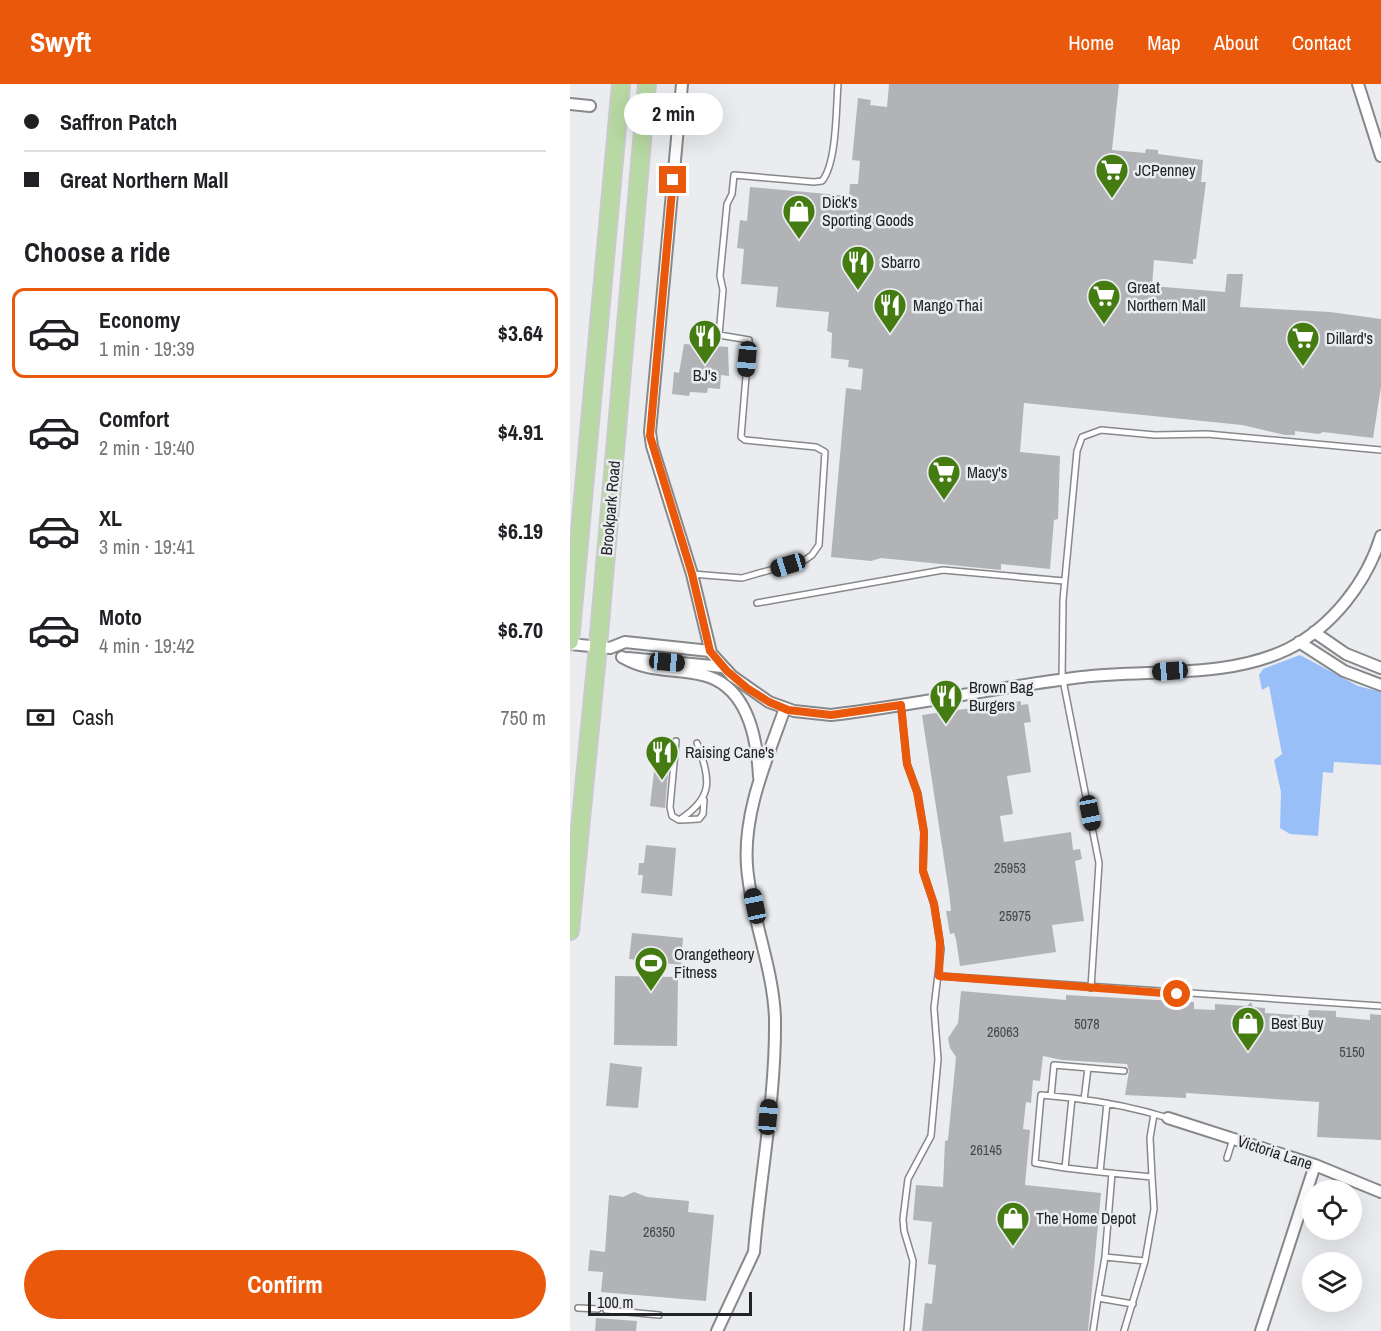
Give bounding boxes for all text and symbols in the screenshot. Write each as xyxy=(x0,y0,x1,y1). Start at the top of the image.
text: Swyft xyxy=(30,23,91,61)
text: Home xyxy=(1068,28,1114,57)
text: Map xyxy=(1147,28,1181,57)
text: About xyxy=(1214,28,1259,57)
text: Contact xyxy=(1292,28,1351,57)
callout: 2 min xyxy=(624,93,722,135)
text: 2 min xyxy=(652,100,695,127)
text: Saffron Patch xyxy=(60,107,177,137)
supermarket icon: JCPenney xyxy=(1094,152,1130,199)
place label: JCPenney xyxy=(1135,159,1196,181)
text: Great Northern Mall xyxy=(60,165,228,195)
route end xyxy=(659,166,686,193)
place label: Dick's Sporting Goods xyxy=(822,191,914,231)
shop icon: Dick's Sporting Goods xyxy=(781,193,817,240)
text: Choose a ride xyxy=(24,234,170,270)
restaurant icon: Sbarro xyxy=(840,244,876,291)
place label: Sbarro xyxy=(881,251,920,273)
place label: Great Northern Mall xyxy=(1127,276,1206,316)
supermarket icon: Great Northern Mall xyxy=(1086,278,1122,325)
restaurant icon: Mango Thai xyxy=(872,287,908,334)
place label: Mango Thai xyxy=(913,294,983,316)
text: Economy xyxy=(99,305,180,335)
icon: car xyxy=(27,306,81,360)
text: $3.64 xyxy=(498,318,543,348)
restaurant icon: BJ's xyxy=(687,318,723,365)
supermarket icon: Dillard's xyxy=(1285,320,1321,367)
place label: Dillard's xyxy=(1326,327,1373,349)
text: 1 min · 19:39 xyxy=(99,335,195,362)
car xyxy=(736,340,758,378)
place label: BJ's xyxy=(693,364,717,386)
text: Comfort xyxy=(99,404,169,434)
icon: car xyxy=(27,405,81,459)
text: $4.91 xyxy=(498,417,543,447)
text: 2 min · 19:40 xyxy=(99,434,195,461)
supermarket icon: Macy's xyxy=(926,454,962,501)
street label: Brookpark Road xyxy=(595,460,625,556)
place label: Macy's xyxy=(967,461,1007,483)
text: XL xyxy=(99,503,122,533)
icon: car xyxy=(27,504,81,558)
text: $6.19 xyxy=(498,516,543,546)
text: 3 min · 19:41 xyxy=(99,533,195,560)
car xyxy=(768,551,808,579)
text: Moto xyxy=(99,602,142,632)
icon: car xyxy=(27,603,81,657)
text: $6.70 xyxy=(498,615,543,645)
text: 4 min · 19:42 xyxy=(99,632,195,659)
car xyxy=(648,651,686,673)
car xyxy=(1151,661,1189,681)
place label: Brown Bag Burgers xyxy=(969,676,1034,716)
restaurant icon: Brown Bag Burgers xyxy=(928,678,964,725)
icon: cash xyxy=(24,701,57,734)
text: Cash xyxy=(72,702,114,732)
text: 750 m xyxy=(500,704,546,731)
restaurant icon: Raising Cane's xyxy=(644,734,680,781)
place label: Raising Cane's xyxy=(685,741,774,763)
car xyxy=(1078,794,1102,832)
house number: 25953 xyxy=(994,859,1026,877)
car xyxy=(742,887,768,925)
house number: 25975 xyxy=(999,907,1031,925)
place label: Orangetheory Fitness xyxy=(674,943,755,983)
sports icon: Orangetheory Fitness xyxy=(633,945,669,992)
route start xyxy=(1163,980,1190,1007)
shop icon: Best Buy xyxy=(1230,1005,1266,1052)
place label: Best Buy xyxy=(1271,1012,1324,1034)
house number: 5078 xyxy=(1074,1015,1100,1033)
house number: 26063 xyxy=(987,1023,1019,1041)
house number: 5150 xyxy=(1339,1043,1365,1061)
car xyxy=(757,1098,779,1136)
street label: Victoria Lane xyxy=(1235,1130,1315,1174)
house number: 26145 xyxy=(970,1141,1002,1159)
map controls xyxy=(1302,1180,1362,1312)
button: locate xyxy=(1302,1180,1362,1240)
shop icon: The Home Depot xyxy=(995,1200,1031,1247)
place label: The Home Depot xyxy=(1036,1207,1136,1229)
house number: 26350 xyxy=(643,1223,675,1241)
button: Confirm xyxy=(24,1250,546,1319)
button: layers xyxy=(1302,1252,1362,1312)
scale bar xyxy=(588,1289,752,1316)
text: 100 m xyxy=(597,1291,633,1313)

